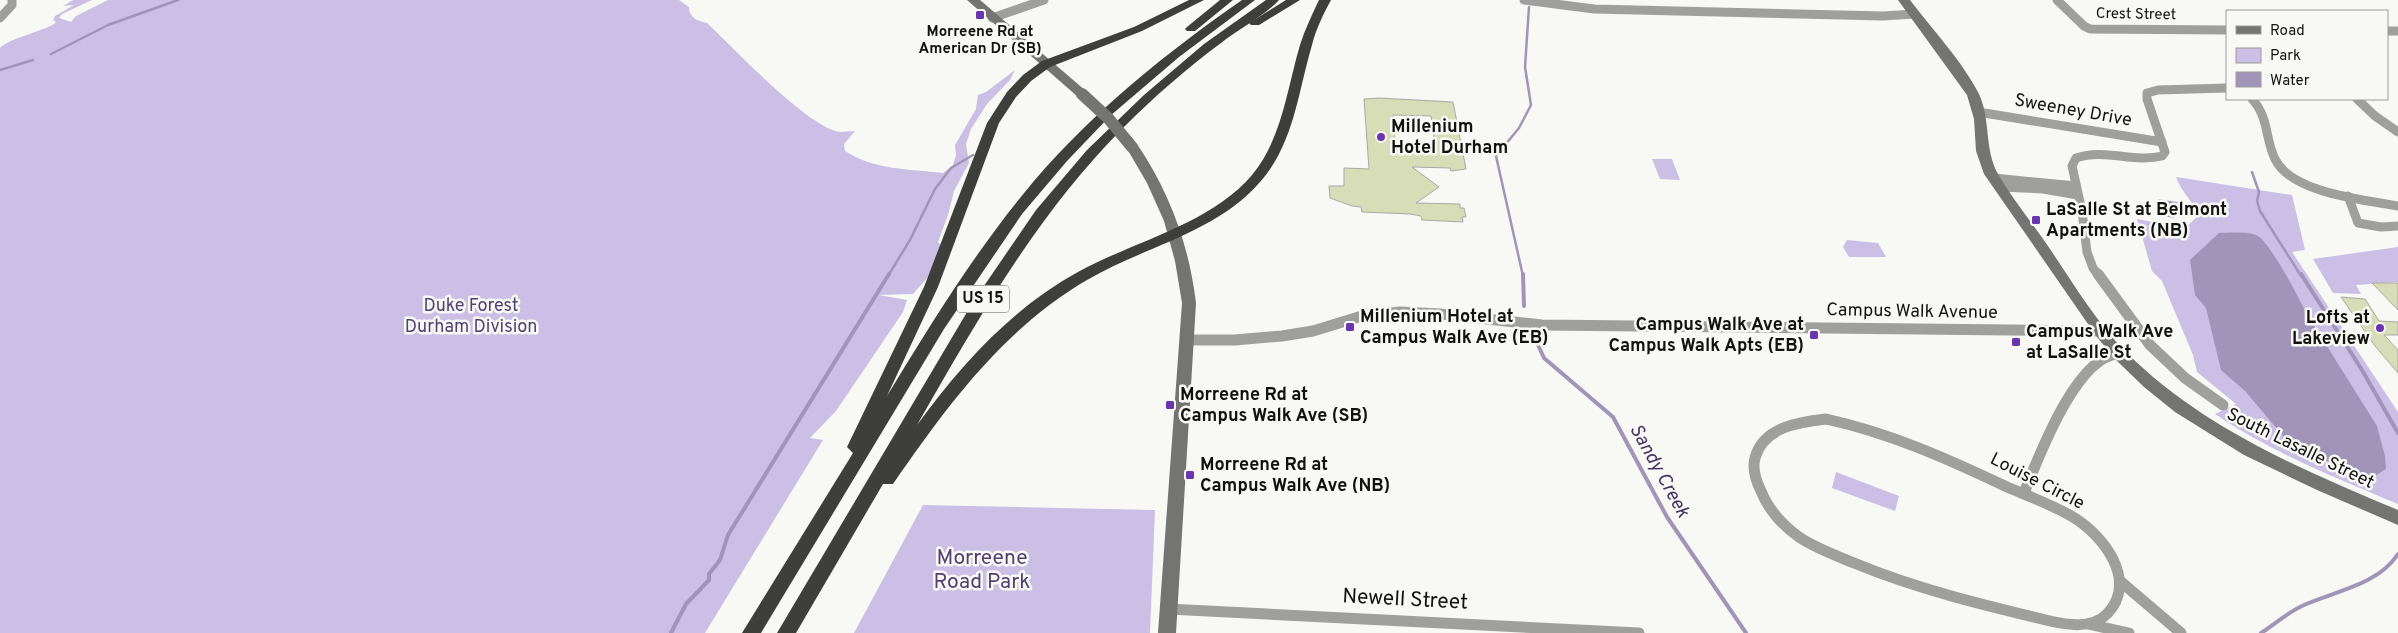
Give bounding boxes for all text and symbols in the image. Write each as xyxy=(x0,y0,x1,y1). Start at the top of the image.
street label: Crest Street xyxy=(2096,5,2176,25)
marker: Morreene Rd at American Dr (SB) xyxy=(974,9,986,21)
legend xyxy=(2226,10,2388,100)
text: Road xyxy=(2270,22,2305,41)
place label: Morreene Rd at American Dr (SB) xyxy=(919,23,1041,59)
text: Park xyxy=(2270,47,2301,66)
text: Water xyxy=(2270,72,2310,91)
street label: Sweeney Drive xyxy=(2012,89,2134,133)
place label: Millenium Hotel Durham xyxy=(1391,116,1508,160)
marker: Millenium Hotel Durham xyxy=(1375,131,1387,143)
place label: LaSalle St at Belmont Apartments (NB) xyxy=(2046,199,2227,243)
marker: LaSalle St at Belmont Apartments (NB) xyxy=(2030,214,2042,226)
road number: US 15 xyxy=(957,286,1009,312)
park label: Duke Forest Durham Division xyxy=(405,295,537,339)
street label: Campus Walk Avenue xyxy=(1826,299,1998,325)
place label: Millenium Hotel at Campus Walk Ave (EB) xyxy=(1360,306,1548,350)
place label: Lofts at Lakeview xyxy=(2292,307,2370,351)
place label: Campus Walk Ave at Campus Walk Apts (EB) xyxy=(1608,314,1804,358)
marker: Millenium Hotel at Campus Walk Ave (EB) xyxy=(1344,321,1356,333)
place label: Campus Walk Ave at LaSalle St xyxy=(2026,321,2173,365)
marker: Lofts at Lakeview xyxy=(2374,322,2386,334)
marker: Campus Walk Ave at Campus Walk Apts (EB) xyxy=(1808,329,1820,341)
marker: Campus Walk Ave at LaSalle St xyxy=(2010,336,2022,348)
place label: Morreene Rd at Campus Walk Ave (SB) xyxy=(1180,384,1368,428)
marker: Morreene Rd at Campus Walk Ave (SB) xyxy=(1164,399,1176,411)
street label: South Lasalle Street xyxy=(2222,403,2378,495)
water label: Sandy Creek xyxy=(1623,420,1695,522)
street label: Louise Circle xyxy=(1986,448,2088,516)
place label: Morreene Rd at Campus Walk Ave (NB) xyxy=(1200,454,1390,498)
marker: Morreene Rd at Campus Walk Ave (NB) xyxy=(1184,469,1196,481)
park label: Morreene Road Park xyxy=(934,545,1030,596)
street label: Newell Street xyxy=(1341,583,1469,617)

